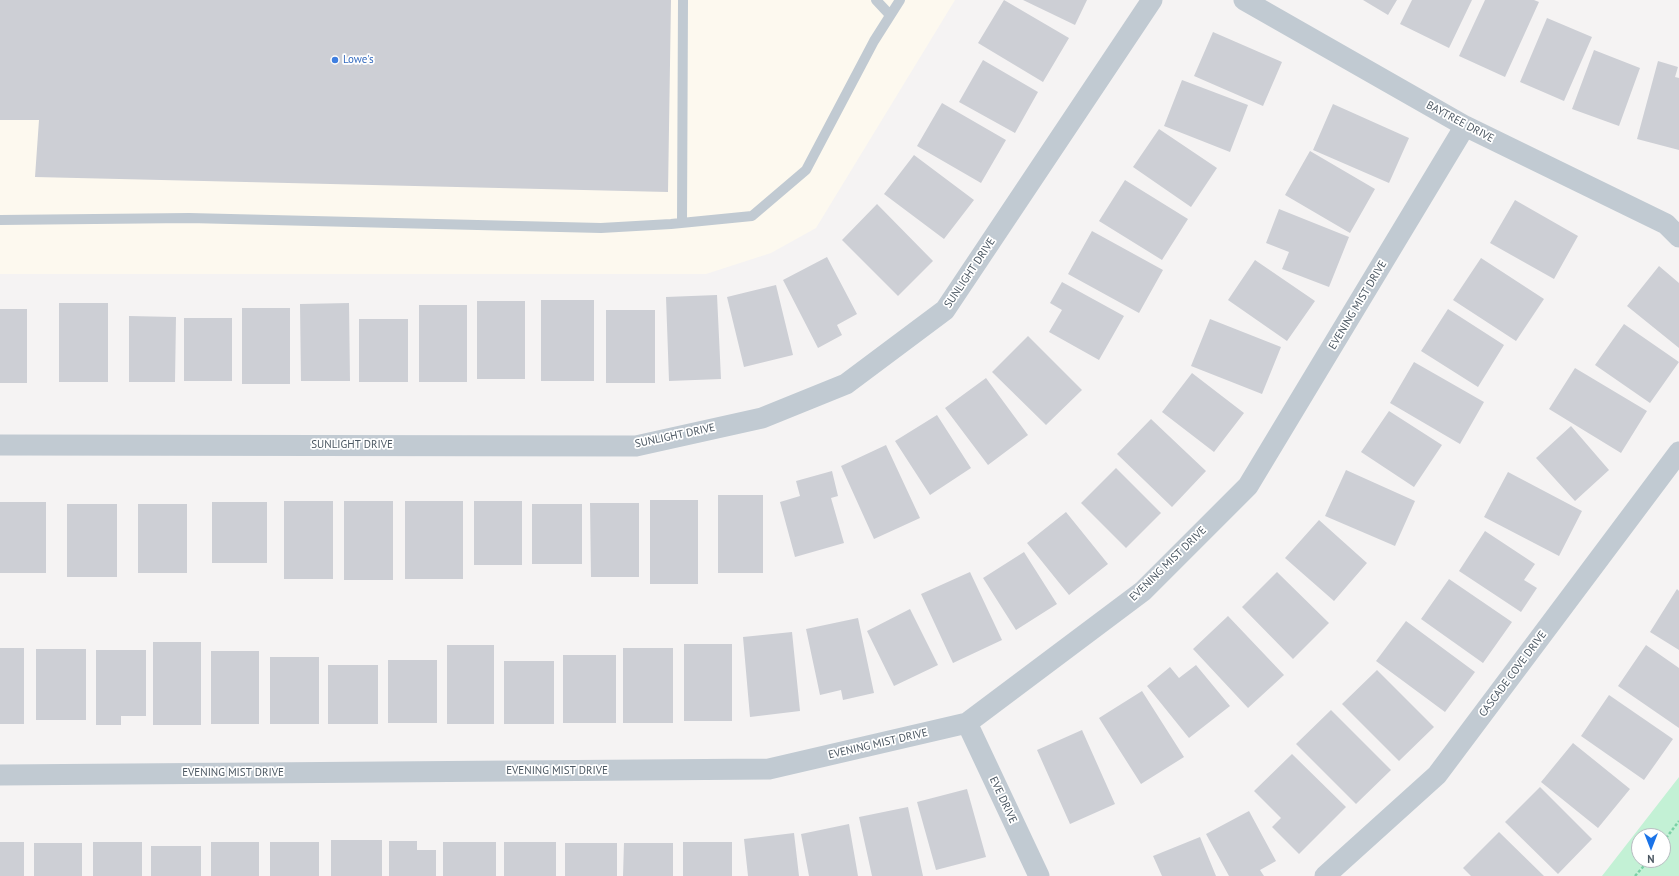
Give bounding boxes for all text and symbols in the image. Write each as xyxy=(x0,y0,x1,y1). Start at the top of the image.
place label: Lowe's xyxy=(343,53,374,67)
marker: Lowe's xyxy=(330,55,340,65)
street label: BAYTREE DRIVE xyxy=(1424,99,1496,145)
street label: SUNLIGHT DRIVE xyxy=(942,236,998,310)
street label: EVENING MIST DRIVE xyxy=(1326,258,1390,352)
street label: SUNLIGHT DRIVE xyxy=(634,421,716,451)
street label: SUNLIGHT DRIVE xyxy=(311,438,393,452)
street label: EVENING MIST DRIVE xyxy=(1127,524,1209,604)
street label: CASCADE COVE DRIVE xyxy=(1476,628,1550,720)
street label: EVENING MIST DRIVE xyxy=(827,726,929,762)
street label: EVENING MIST DRIVE xyxy=(506,764,608,778)
street label: EVENING MIST DRIVE xyxy=(182,766,284,780)
street label: EVE DRIVE xyxy=(986,775,1020,825)
north arrow xyxy=(1631,828,1671,868)
text: N xyxy=(1647,852,1655,866)

